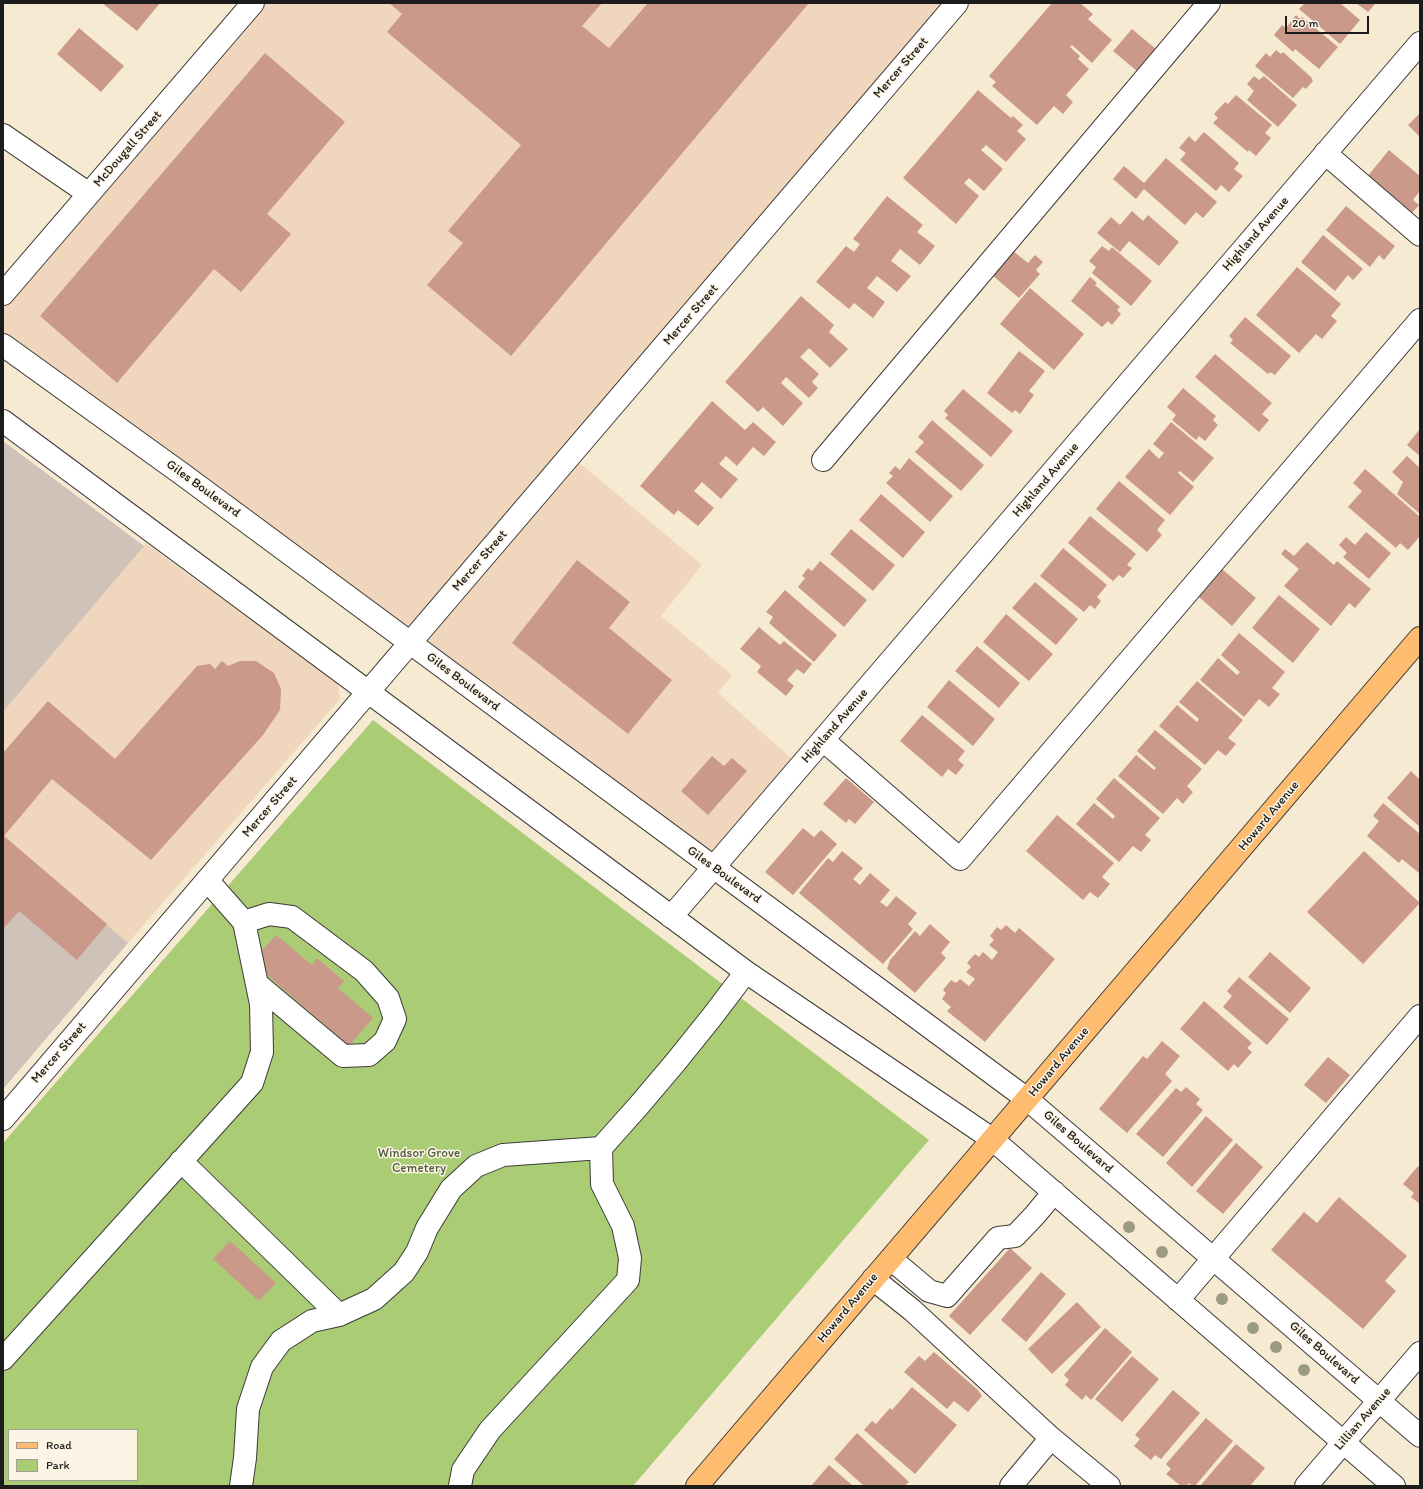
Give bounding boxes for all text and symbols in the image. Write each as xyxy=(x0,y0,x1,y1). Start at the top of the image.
scale bar xyxy=(1287,8,1371,34)
text: 20 m xyxy=(1292,16,1319,30)
street label: Mercer Street xyxy=(870,34,932,102)
street label: McDougall Street xyxy=(91,108,165,190)
street label: Highland Avenue xyxy=(1219,194,1293,274)
street label: Mercer Street xyxy=(660,281,722,349)
street label: Highland Avenue xyxy=(1009,440,1083,520)
street label: Giles Boulevard xyxy=(163,457,243,521)
street label: Mercer Street xyxy=(449,527,511,595)
street label: Giles Boulevard xyxy=(423,649,503,715)
street label: Highland Avenue xyxy=(798,686,872,766)
street label: Mercer Street xyxy=(239,773,301,841)
street label: Howard Avenue xyxy=(1235,778,1303,854)
street label: Giles Boulevard xyxy=(684,843,764,907)
street label: Mercer Street xyxy=(28,1019,90,1087)
street label: Howard Avenue xyxy=(1025,1024,1093,1100)
street label: Giles Boulevard xyxy=(1040,1107,1116,1177)
park label: Windsor Grove Cemetery xyxy=(378,1146,460,1177)
street label: Howard Avenue xyxy=(814,1270,882,1346)
street label: Giles Boulevard xyxy=(1286,1318,1362,1388)
street label: Lillian Avenue xyxy=(1331,1384,1395,1454)
legend xyxy=(8,1429,138,1481)
text: Road xyxy=(46,1438,72,1452)
text: Park xyxy=(46,1458,70,1472)

